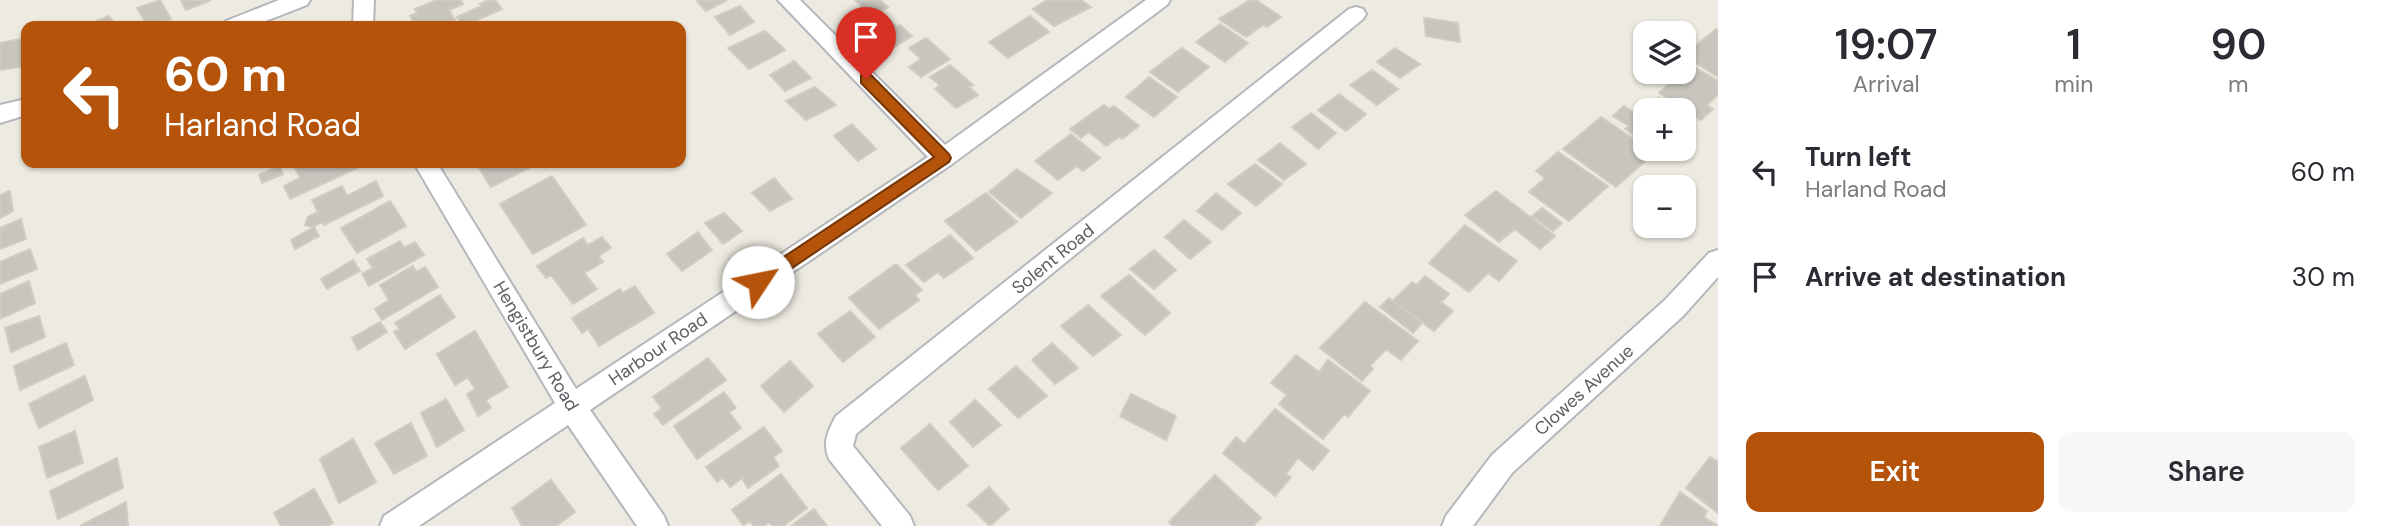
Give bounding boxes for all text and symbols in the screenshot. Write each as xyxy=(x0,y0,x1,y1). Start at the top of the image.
pin xyxy=(836,7,896,79)
text: 19:07 xyxy=(1835,17,1938,72)
text: 1 xyxy=(2067,17,2081,72)
text: 90 xyxy=(2210,17,2266,72)
icon: arrive xyxy=(847,18,885,56)
map controls xyxy=(1633,21,1696,238)
button: layers xyxy=(1633,21,1696,84)
text: 60 m xyxy=(164,42,287,106)
icon: left xyxy=(49,49,140,140)
text: Arrival xyxy=(1853,69,1920,99)
text: min xyxy=(2054,69,2094,99)
text: m xyxy=(2228,69,2249,99)
button: + xyxy=(1633,98,1696,161)
text: Harland Road xyxy=(164,104,361,146)
text: Turn left xyxy=(1805,140,1912,174)
icon: left xyxy=(1746,153,1784,191)
text: 60 m xyxy=(2291,155,2355,189)
text: Harland Road xyxy=(1805,174,1947,204)
button: − xyxy=(1633,175,1696,238)
street label: Solent Road xyxy=(1007,218,1099,300)
position arrow xyxy=(721,245,795,319)
icon: arrive xyxy=(1746,258,1784,296)
text: Arrive at destination xyxy=(1805,260,2066,294)
text: 30 m xyxy=(2292,260,2355,294)
street label: Hengistbury Road xyxy=(488,276,584,416)
street label: Harbour Road xyxy=(604,307,712,391)
street label: Clowes Avenue xyxy=(1529,339,1639,441)
button: Exit xyxy=(1746,432,2044,512)
button: Share xyxy=(2058,432,2355,512)

